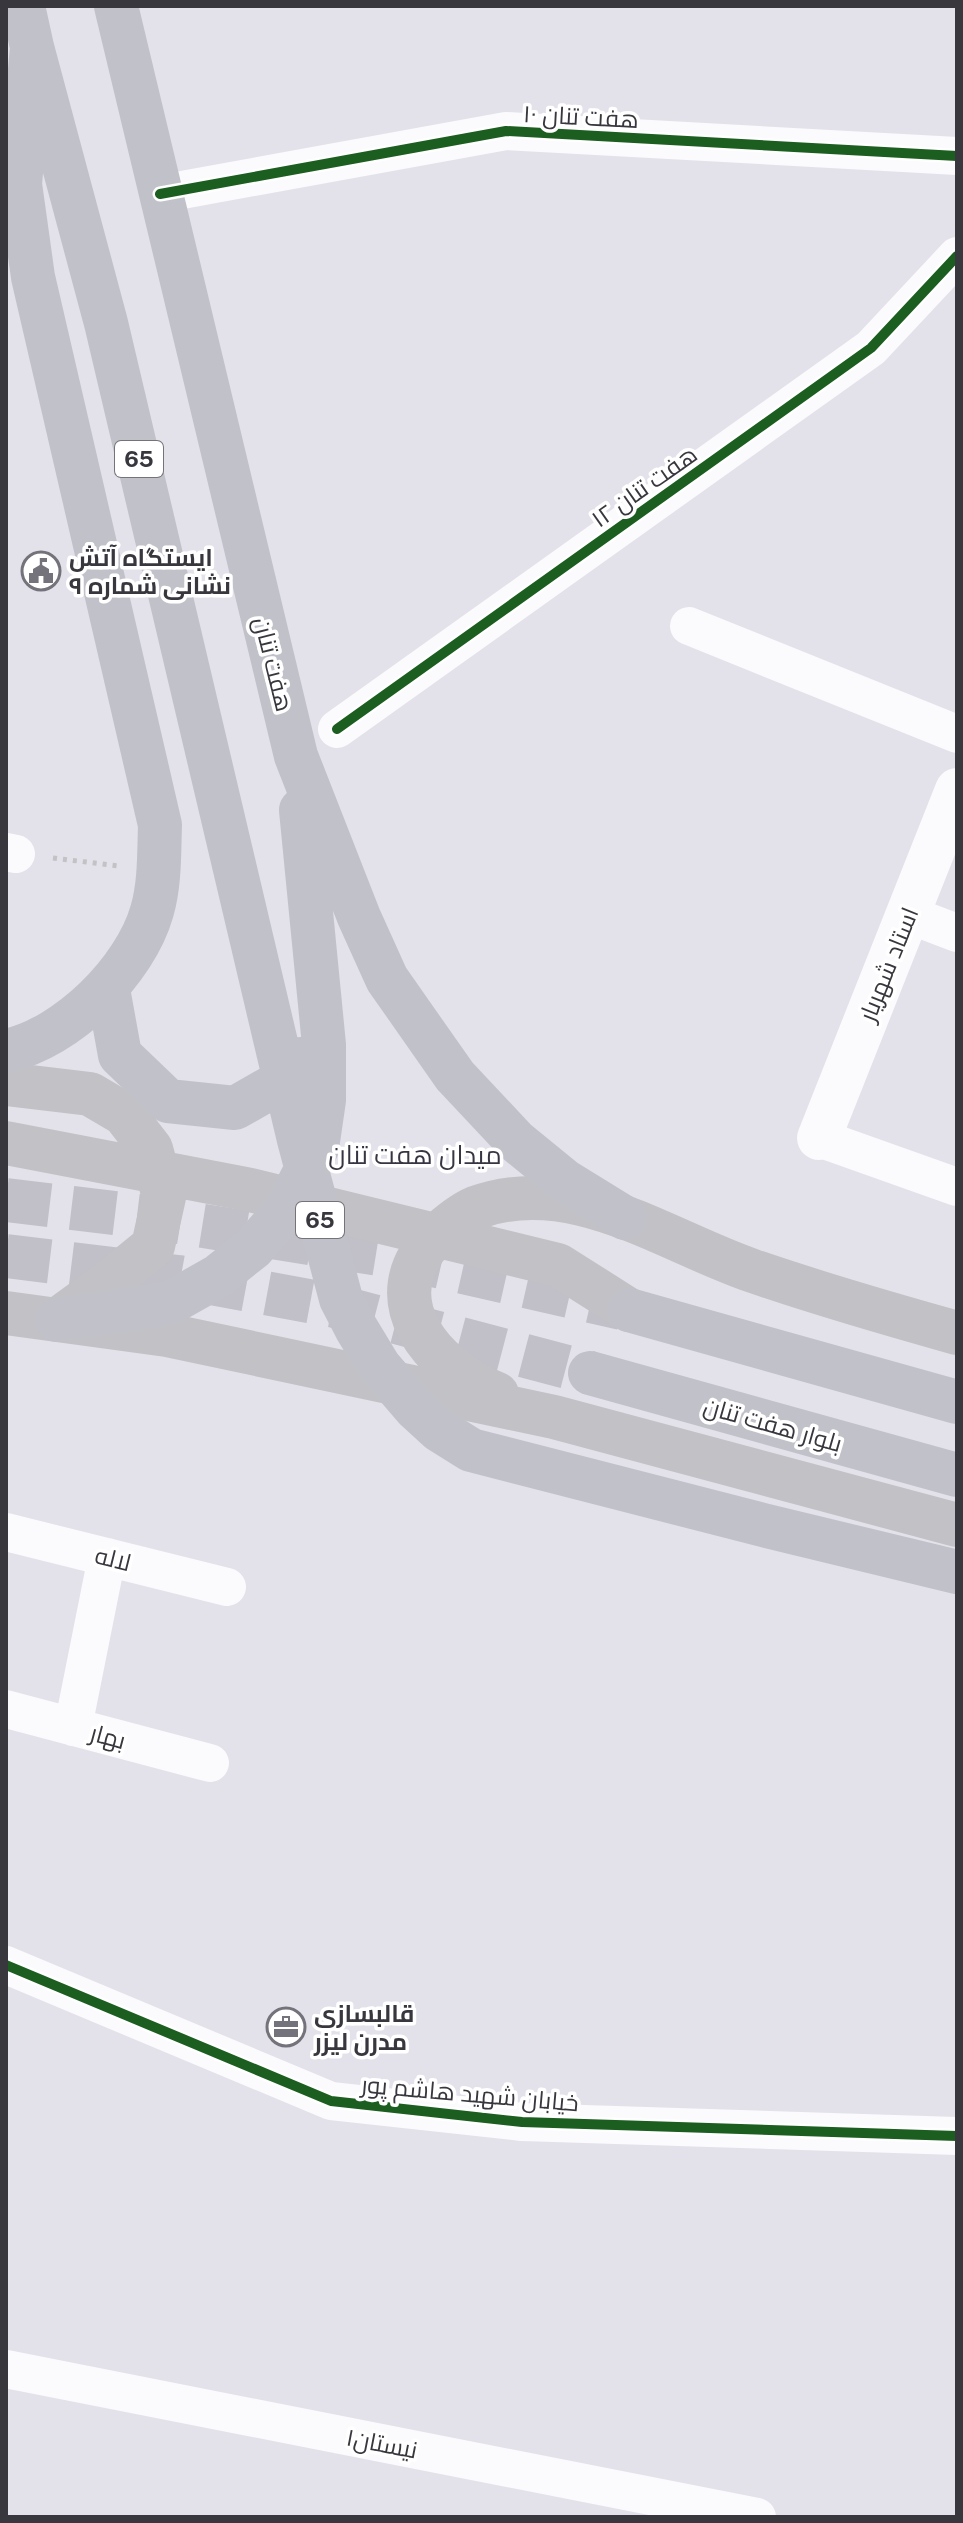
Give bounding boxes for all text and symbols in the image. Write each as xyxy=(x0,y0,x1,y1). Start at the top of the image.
street label: هفت تنان ۱۰ xyxy=(522,99,639,134)
street label: هفت تنان ۱۲ xyxy=(586,439,703,533)
road number: 65 xyxy=(115,441,163,477)
place label: ایستگاه آتش نشانی شماره ۹ xyxy=(69,543,231,600)
public building icon: ایستگاه آتش نشانی شماره ۹ xyxy=(20,550,62,592)
street label: هفت تنان xyxy=(248,614,299,714)
street label: استاد شهریار xyxy=(852,903,924,1027)
district label: میدان هفت تنان xyxy=(328,1139,502,1170)
road number: 65 xyxy=(296,1202,344,1238)
street label: بلوار هفت تنان xyxy=(700,1391,845,1458)
street label: لاله ‍ xyxy=(92,1540,140,1578)
street label: بهار xyxy=(85,1717,129,1755)
place label: قالبسازی مدرن لیزر xyxy=(313,1999,414,2056)
office icon: قالبسازی مدرن لیزر xyxy=(265,2006,307,2048)
street label: خیابان شهید هاشم پور xyxy=(358,2069,580,2119)
street label: ۱نیستان xyxy=(344,2422,420,2465)

